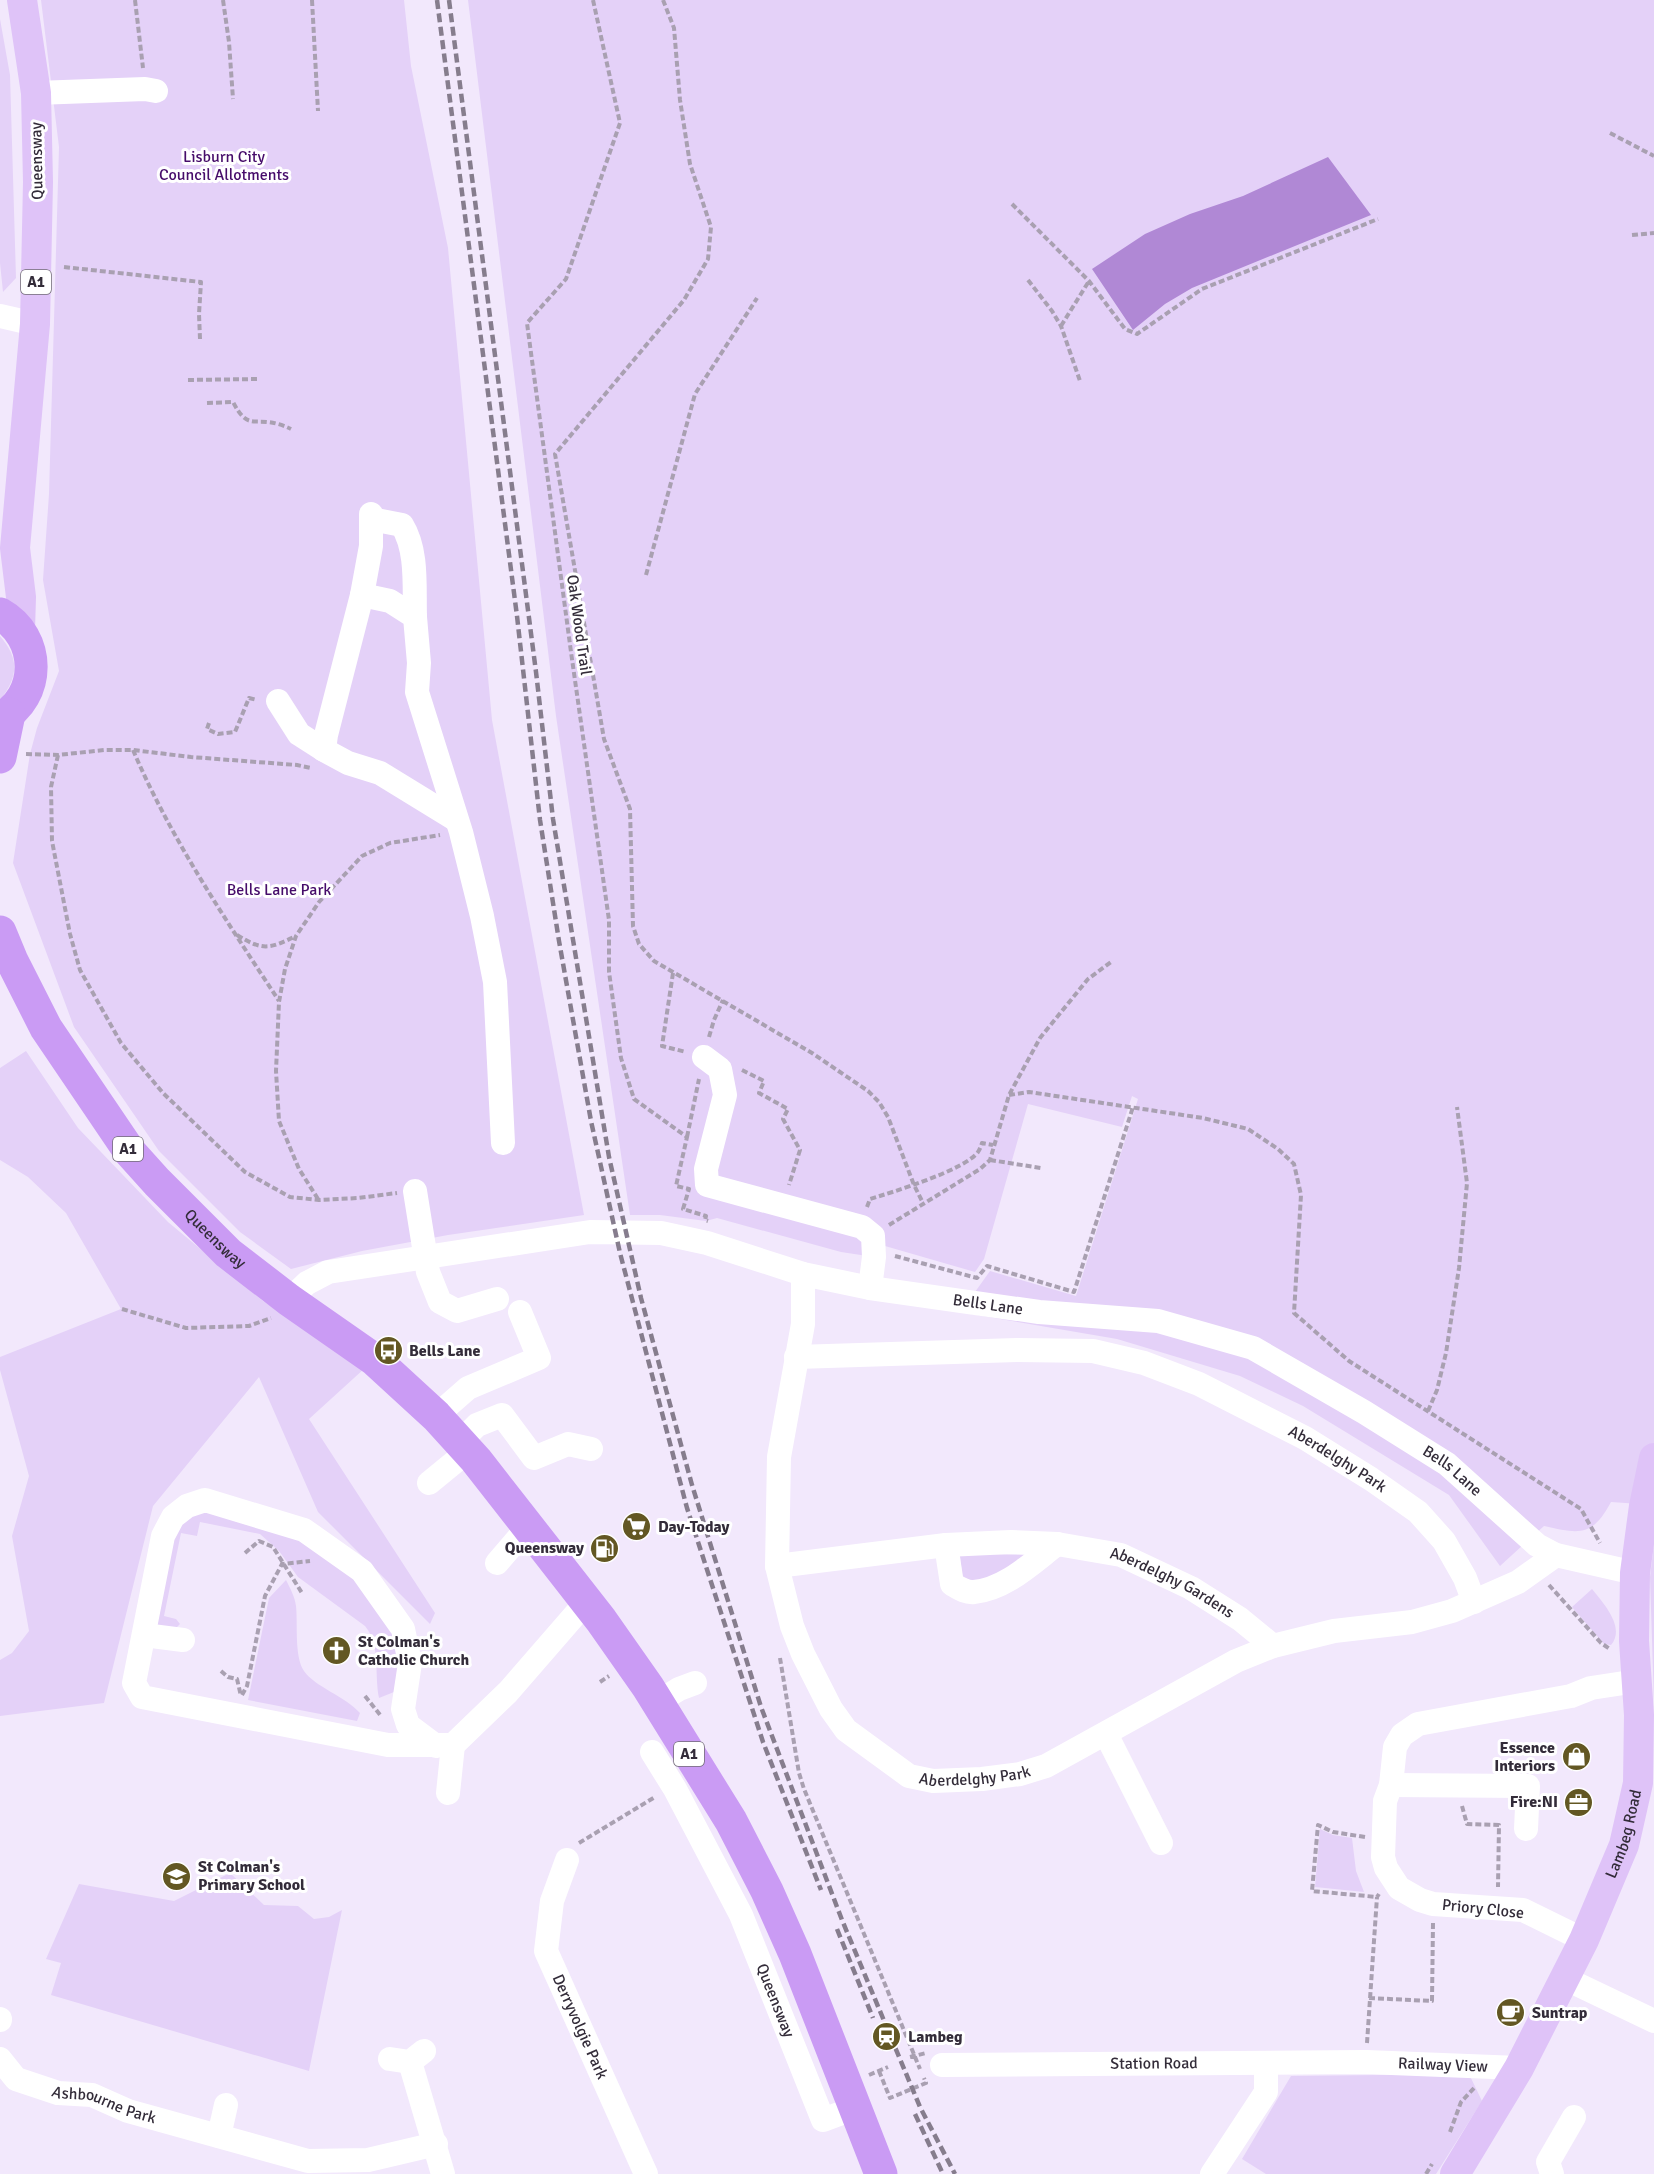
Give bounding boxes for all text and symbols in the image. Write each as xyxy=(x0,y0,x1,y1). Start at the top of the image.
street label: Queensway xyxy=(26,121,48,200)
park label: Lisburn City Council Allotments xyxy=(159,147,289,185)
road number: A1 xyxy=(21,270,51,294)
street label: Oak Wood Trail xyxy=(562,573,596,677)
park label: Bells Lane Park xyxy=(227,880,331,900)
road number: A1 xyxy=(113,1137,143,1161)
street label: Queensway xyxy=(180,1205,250,1273)
street label: Bells Lane xyxy=(952,1290,1024,1320)
bus stop icon: Bells Lane xyxy=(372,1335,404,1367)
place label: Bells Lane xyxy=(409,1341,481,1361)
street label: Aberdelghy Park xyxy=(1285,1421,1391,1497)
street label: Bells Lane xyxy=(1419,1441,1486,1501)
supermarket icon: Day-Today xyxy=(621,1511,653,1543)
place label: Day-Today xyxy=(658,1517,730,1537)
fuel station icon: Queensway xyxy=(589,1532,621,1564)
place label: Queensway xyxy=(505,1538,584,1558)
street label: Aberdelghy Gardens xyxy=(1108,1543,1238,1623)
place label: St Colman's Catholic Church xyxy=(358,1632,469,1670)
church icon: St Colman's Catholic Church xyxy=(321,1635,353,1667)
place label: Essence Interiors xyxy=(1494,1738,1555,1776)
shop icon: Essence Interiors xyxy=(1560,1741,1592,1773)
road number: A1 xyxy=(674,1742,704,1766)
street label: Aberdelghy Park xyxy=(917,1761,1033,1792)
office icon: Fire:NI xyxy=(1563,1786,1595,1818)
street label: Lambeg Road xyxy=(1601,1788,1646,1881)
place label: Fire:NI xyxy=(1510,1792,1558,1812)
place label: St Colman's Primary School xyxy=(198,1857,305,1895)
school or university icon: St Colman's Primary School xyxy=(161,1860,193,1892)
street label: Priory Close xyxy=(1441,1895,1525,1923)
street label: Queensway xyxy=(752,1961,799,2041)
street label: Derryvolgie Park xyxy=(548,1971,612,2082)
cafe icon: Suntrap xyxy=(1495,1997,1527,2029)
place label: Suntrap xyxy=(1532,2003,1588,2023)
station icon: Lambeg xyxy=(871,2021,903,2053)
place label: Lambeg xyxy=(908,2027,963,2047)
street label: Station Road xyxy=(1110,2053,1198,2074)
street label: Railway View xyxy=(1398,2053,1489,2077)
street label: Ashbourne Park xyxy=(49,2082,158,2128)

